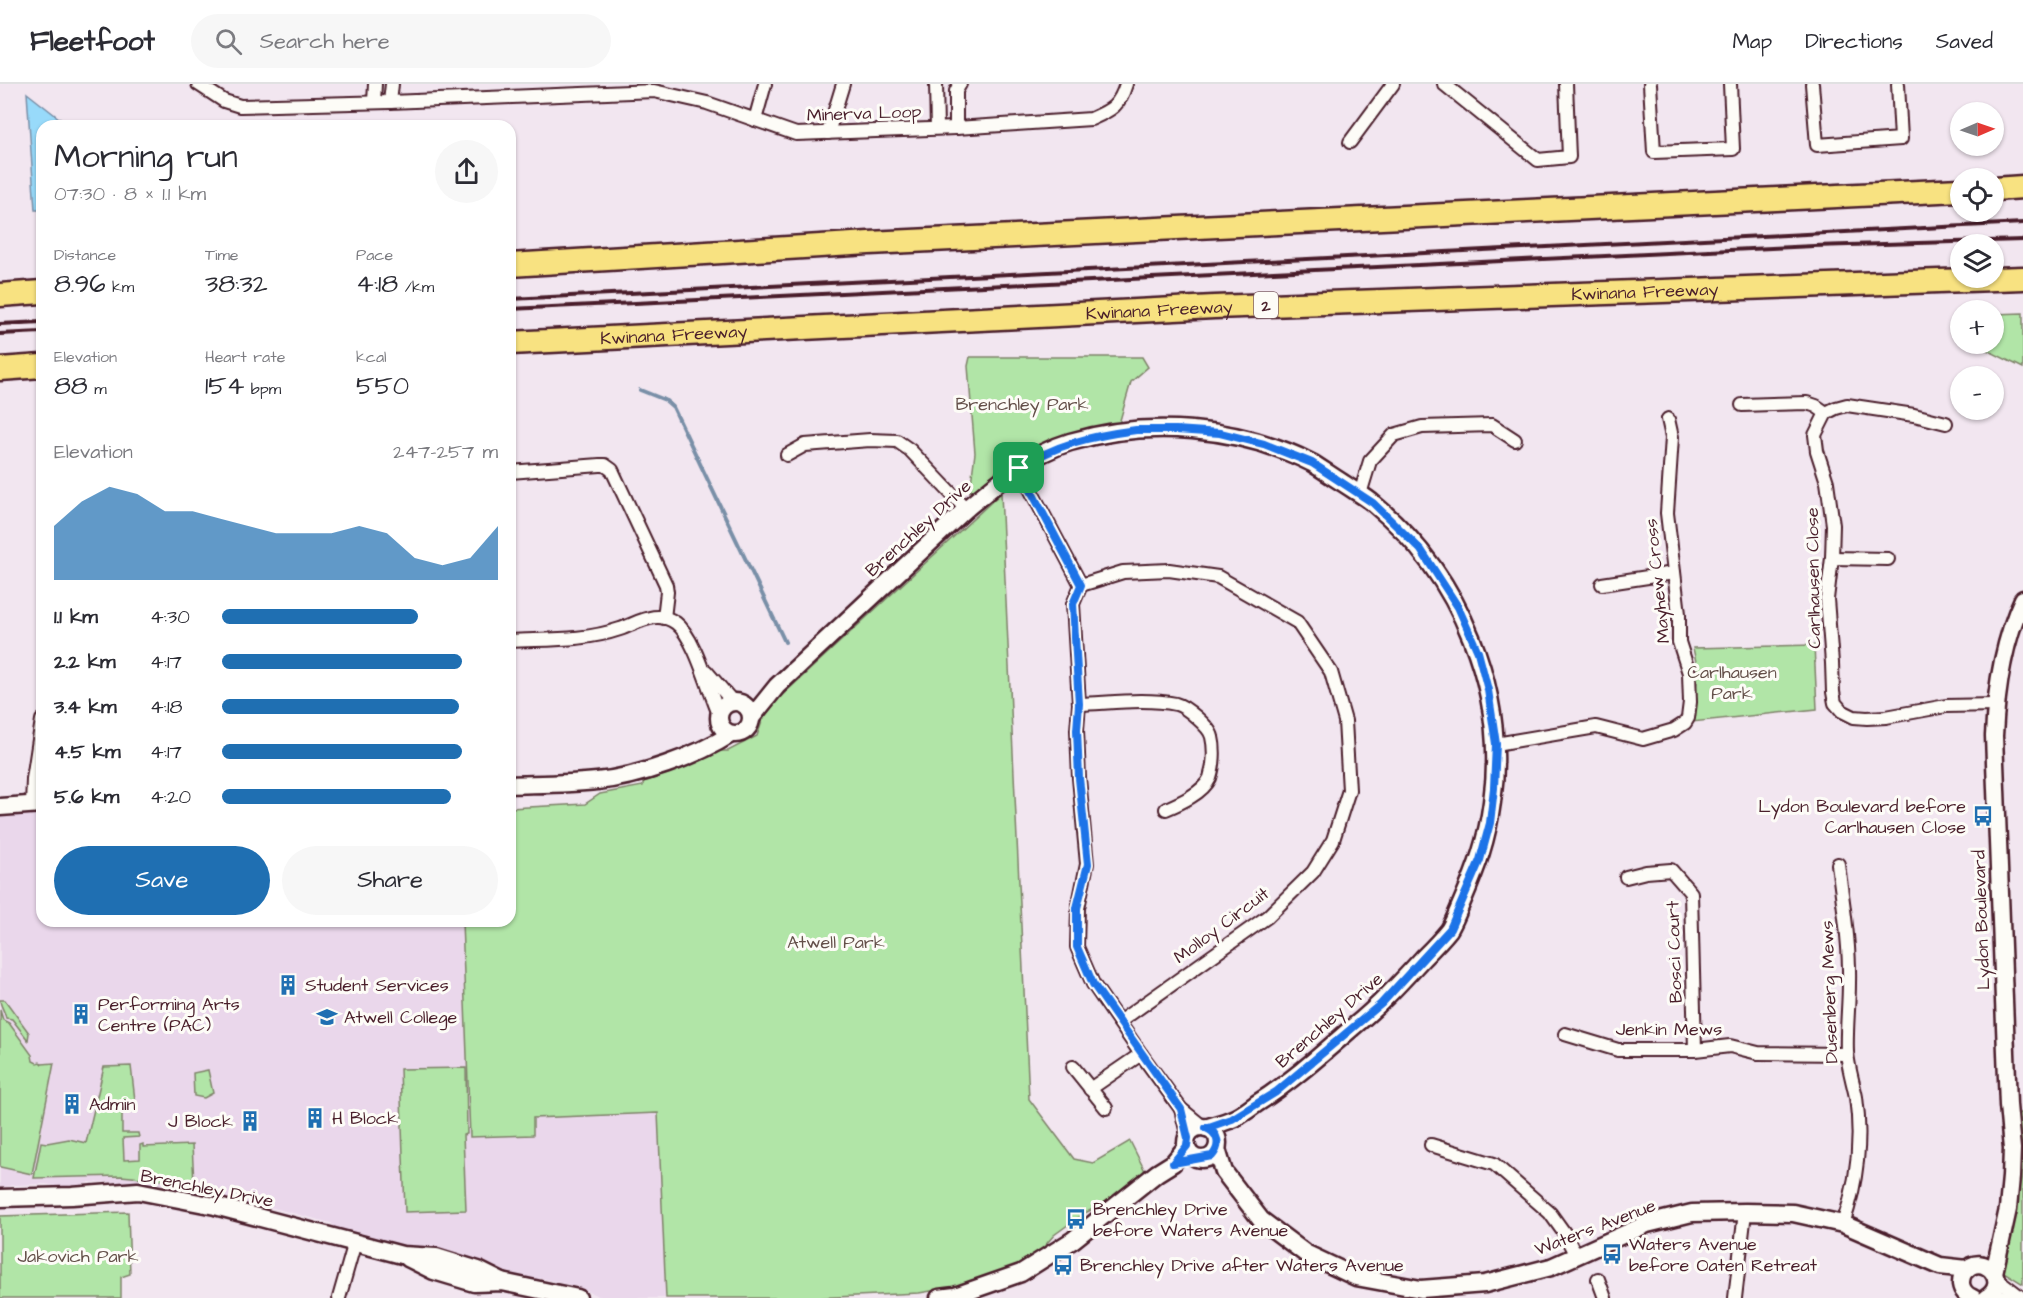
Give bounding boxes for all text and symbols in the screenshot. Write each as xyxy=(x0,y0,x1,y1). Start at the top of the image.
search box xyxy=(191,14,611,68)
text: Fleetfoot xyxy=(30,22,155,61)
icon: search xyxy=(212,25,245,58)
text: Search here xyxy=(260,26,390,57)
text: Map xyxy=(1732,27,1772,56)
text: Directions xyxy=(1805,27,1903,56)
text: Saved xyxy=(1936,27,1993,56)
street label: Minerva Loop xyxy=(806,99,922,128)
north arrow xyxy=(1950,102,2004,156)
map controls xyxy=(1950,102,2004,420)
text: Morning run xyxy=(54,134,238,180)
button: share xyxy=(435,140,498,203)
button: locate xyxy=(1950,168,2004,222)
text: 07:30 · 8 × 1.1 km xyxy=(54,180,206,208)
button: layers xyxy=(1950,234,2004,288)
text: Distance xyxy=(54,244,116,266)
text: Time xyxy=(205,244,239,266)
text: Pace xyxy=(356,244,393,266)
text: 8.96 xyxy=(54,266,106,302)
text: 38:32 xyxy=(205,266,268,302)
text: 4:18 xyxy=(356,266,398,302)
text: km xyxy=(106,276,134,298)
text: /km xyxy=(398,276,434,298)
street label: Kwinana Freeway xyxy=(1571,277,1719,307)
road number: 2 xyxy=(1254,292,1278,318)
street label: Kwinana Freeway xyxy=(1085,294,1233,327)
button: + xyxy=(1950,300,2004,354)
street label: Kwinana Freeway xyxy=(600,319,748,351)
text: Elevation xyxy=(54,346,117,368)
text: Heart rate xyxy=(205,346,285,368)
text: kcal xyxy=(356,346,387,368)
button: − xyxy=(1950,366,2004,420)
text: 88 xyxy=(54,368,88,404)
text: 154 xyxy=(205,368,244,404)
text: 550 xyxy=(356,368,409,404)
text: m xyxy=(88,378,107,400)
text: bpm xyxy=(244,378,281,400)
park label: Brenchley Park xyxy=(955,392,1089,418)
text: Elevation xyxy=(54,438,133,466)
text: 247–257 m xyxy=(393,438,498,466)
pin xyxy=(993,442,1044,493)
icon: arrive xyxy=(1002,451,1035,484)
street label: Brenchley Drive xyxy=(860,474,978,584)
street label: Carlhausen Close xyxy=(1800,507,1827,649)
street label: Mayhew Cross xyxy=(1639,517,1677,645)
text: 1.1 km xyxy=(54,603,98,631)
text: 4:30 xyxy=(150,603,190,631)
text: 2.2 km xyxy=(54,648,116,676)
text: 4:17 xyxy=(150,648,182,676)
park label: Carlhausen Park xyxy=(1687,660,1777,706)
text: 3.4 km xyxy=(54,693,116,721)
text: 4:18 xyxy=(150,693,182,721)
text: 4.5 km xyxy=(54,738,120,766)
text: 4:17 xyxy=(150,738,182,766)
text: 5.6 km xyxy=(54,783,119,811)
text: 4:20 xyxy=(150,783,191,811)
place label: Lydon Boulevard before Carlhausen Close xyxy=(1758,794,1966,840)
bus stop icon: Lydon Boulevard before Carlhausen Close xyxy=(1971,804,1995,828)
button: Save xyxy=(54,846,270,915)
button: Share xyxy=(282,846,498,915)
street label: Lydon Boulevard xyxy=(1967,849,1997,990)
street label: Molloy Circuit xyxy=(1168,881,1275,970)
street label: Bosci Court xyxy=(1660,900,1689,1004)
street label: Dusenberg Mews xyxy=(1815,920,1845,1064)
park label: Atwell Park xyxy=(787,930,885,955)
street label: Brenchley Drive xyxy=(1270,967,1389,1075)
building icon: Student Services xyxy=(276,973,300,997)
place label: Student Services xyxy=(305,973,449,998)
place label: Performing Arts Centre (PAC) xyxy=(98,992,240,1038)
building icon: Performing Arts Centre (PAC) xyxy=(69,1002,93,1026)
school or university icon: Atwell College xyxy=(315,1005,339,1029)
place label: Atwell College xyxy=(344,1005,458,1031)
street label: Jenkin Mews xyxy=(1616,1017,1722,1042)
building icon: Admin xyxy=(60,1092,84,1116)
place label: Admin xyxy=(89,1092,136,1117)
building icon: H Block xyxy=(303,1106,327,1130)
place label: H Block xyxy=(332,1106,398,1131)
place label: J Block xyxy=(168,1109,233,1134)
building icon: J Block xyxy=(238,1109,262,1133)
street label: Brenchley Drive xyxy=(138,1163,276,1215)
street label: Waters Avenue xyxy=(1531,1193,1660,1262)
place label: Brenchley Drive before Waters Avenue xyxy=(1093,1197,1289,1243)
bus stop icon: Brenchley Drive before Waters Avenue xyxy=(1064,1207,1088,1231)
place label: Waters Avenue before Oaten Retreat xyxy=(1629,1232,1818,1278)
bus stop icon: Waters Avenue before Oaten Retreat xyxy=(1600,1242,1624,1266)
park label: Jakovich Park xyxy=(17,1244,139,1269)
bus stop icon: Brenchley Drive after Waters Avenue xyxy=(1051,1253,1075,1277)
place label: Brenchley Drive after Waters Avenue xyxy=(1080,1253,1404,1279)

